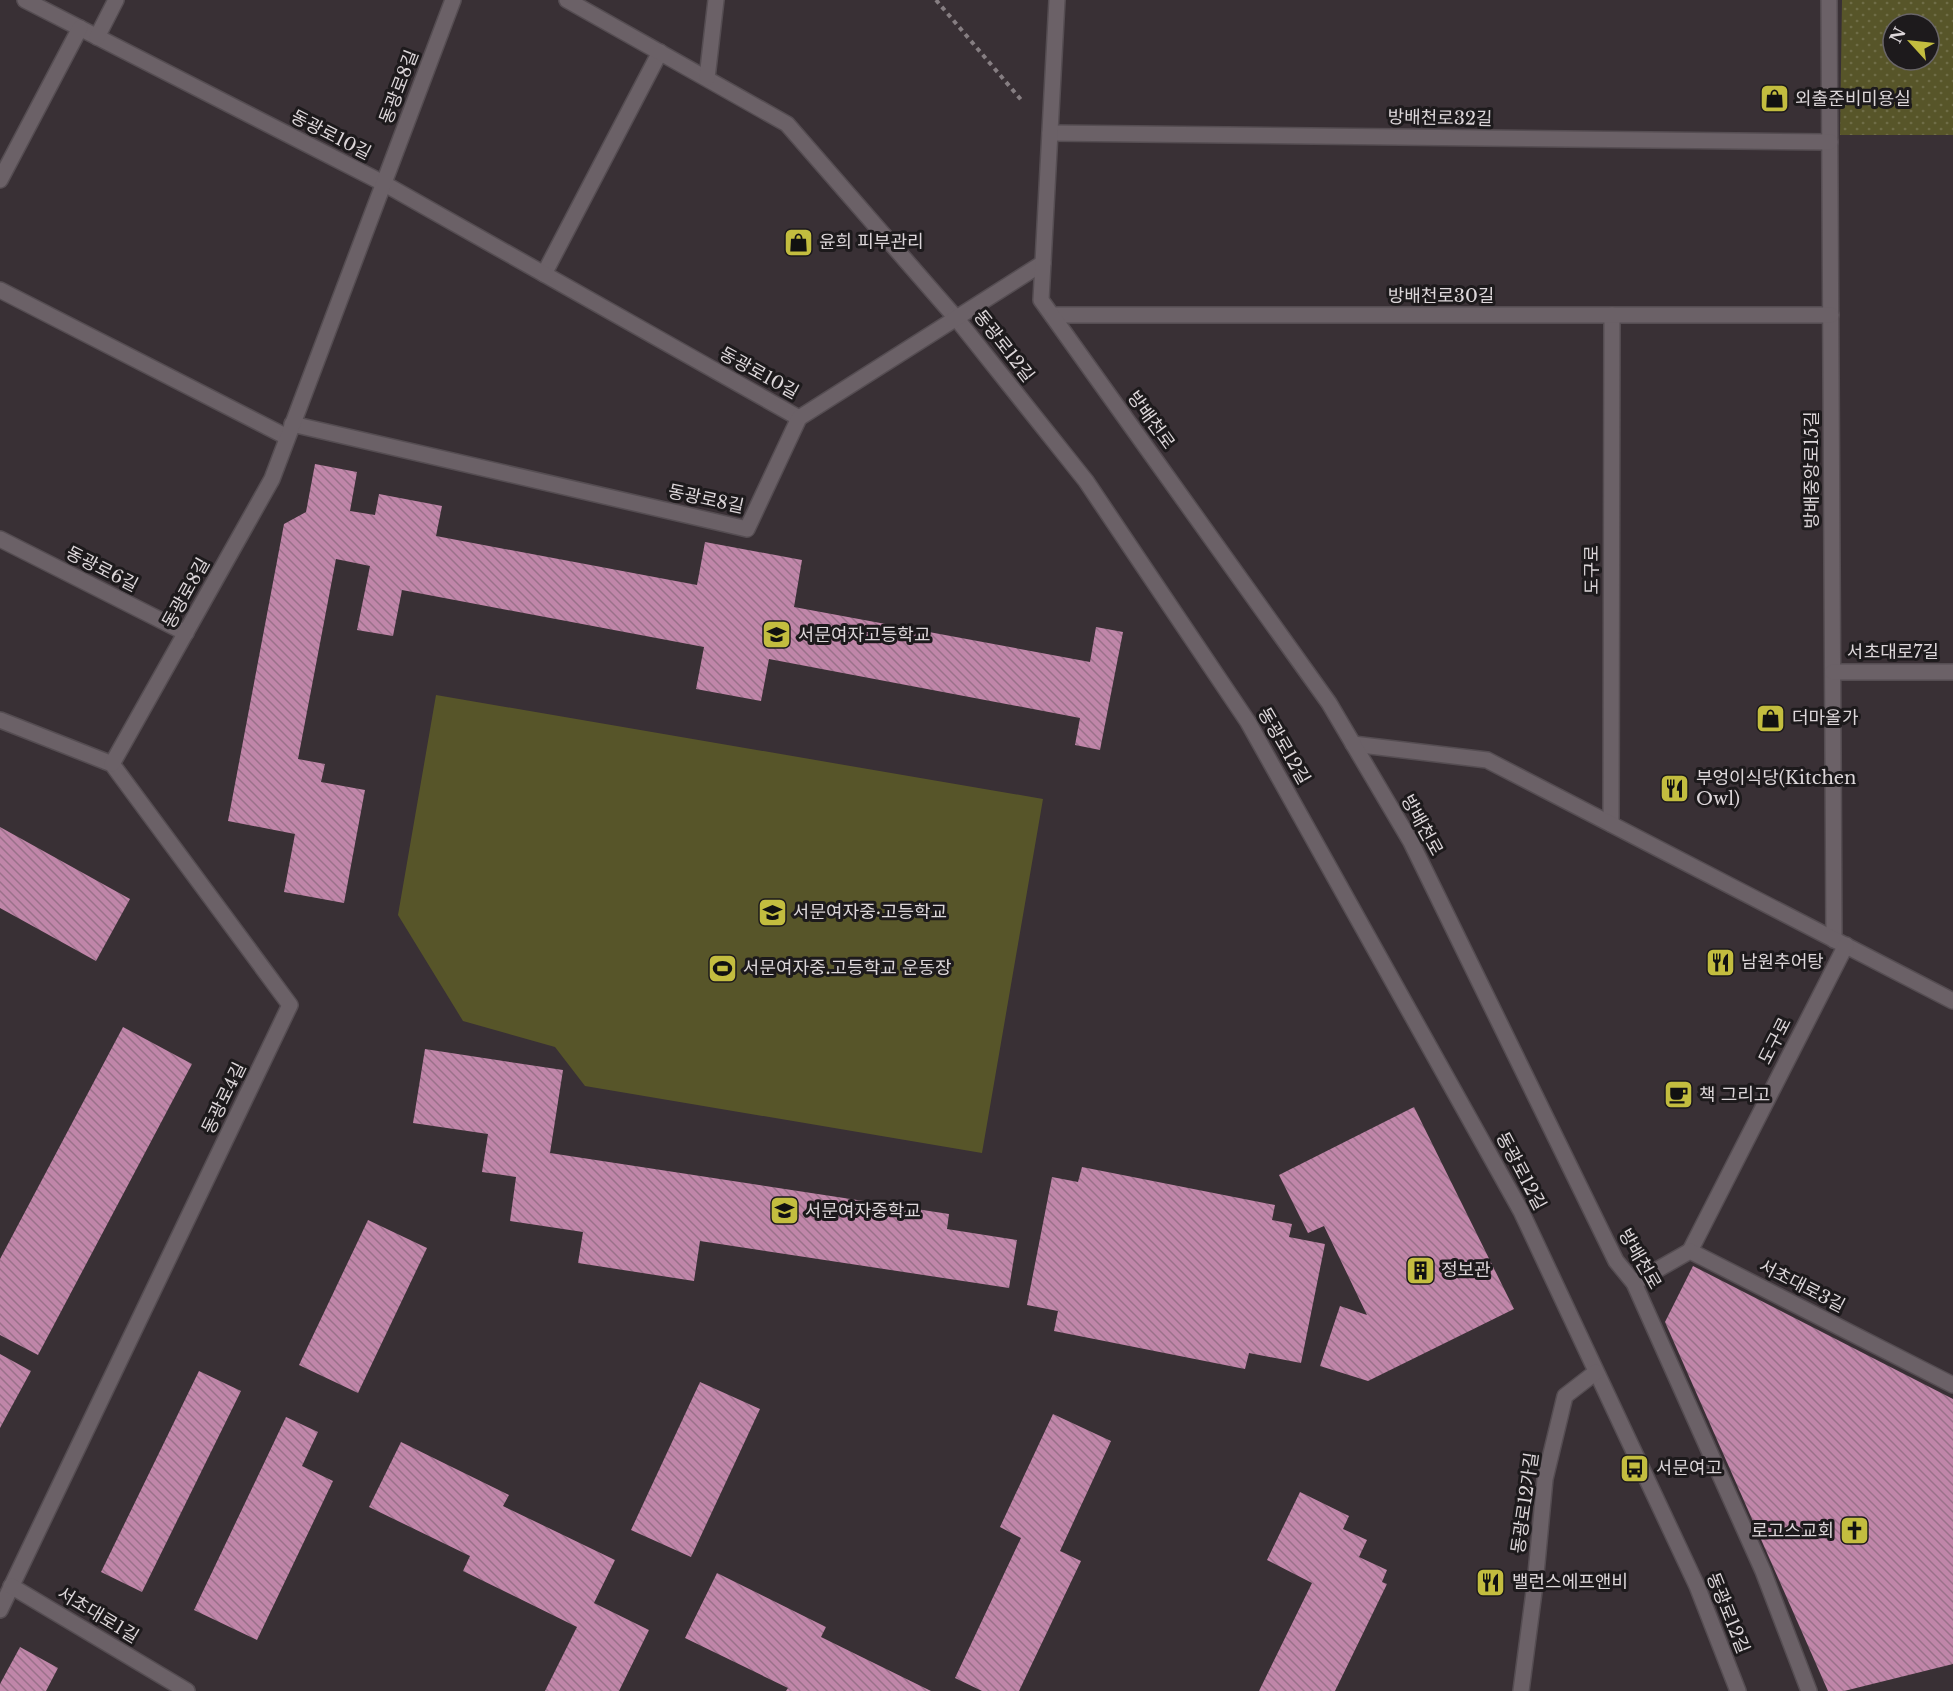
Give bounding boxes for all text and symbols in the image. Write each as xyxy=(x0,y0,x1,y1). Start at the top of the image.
north arrow xyxy=(1881,12,1941,72)
text: N xyxy=(1885,24,1910,46)
street label: 동광로8길 xyxy=(375,47,423,127)
shop icon: 외출준비미용실 xyxy=(1758,83,1790,115)
place label: 외출준비미용실 xyxy=(1795,88,1911,110)
street label: 동광로10길 xyxy=(287,105,375,165)
street label: 방배천로32길 xyxy=(1387,106,1493,130)
shop icon: 윤희 피부관리 xyxy=(782,226,814,258)
place label: 윤희 피부관리 xyxy=(819,231,924,253)
street label: 방배천로30길 xyxy=(1388,285,1494,307)
street label: 동광로12길 xyxy=(969,306,1039,386)
street label: 동광로10길 xyxy=(716,342,802,404)
street label: 방배천로 xyxy=(1123,387,1179,453)
street label: 방배중앙로15길 xyxy=(1801,411,1823,529)
street label: 동광로8길 xyxy=(666,480,746,518)
street label: 동광로6길 xyxy=(62,542,142,596)
street label: 도구로 xyxy=(1581,545,1603,595)
street label: 동광로8길 xyxy=(158,554,214,632)
school or university icon: 서문여자고등학교 xyxy=(761,619,793,651)
place label: 서문여자고등학교 xyxy=(798,624,930,646)
street label: 서초대로7길 xyxy=(1847,641,1939,663)
shop icon: 더마올가 xyxy=(1755,702,1787,734)
street label: 동광로12길 xyxy=(1253,704,1315,788)
place label: 더마올가 xyxy=(1792,707,1859,729)
place label: 부엉이식당(Kitchen Owl) xyxy=(1696,767,1857,810)
restaurant icon: 부엉이식당(Kitchen Owl) xyxy=(1659,772,1691,804)
street label: 방배천로 xyxy=(1396,791,1448,859)
school or university icon: 서문여자중·고등학교 xyxy=(756,896,788,928)
place label: 서문여자중·고등학교 xyxy=(793,901,947,923)
restaurant icon: 남원추어탕 xyxy=(1704,946,1736,978)
place label: 남원추어탕 xyxy=(1741,951,1824,973)
sports icon: 서문여자중.고등학교 운동장 xyxy=(706,952,738,984)
place label: 서문여자중.고등학교 운동장 xyxy=(743,957,952,979)
street label: 도구로 xyxy=(1754,1014,1796,1068)
street label: 동광로4길 xyxy=(197,1059,251,1137)
cafe icon: 책 그리고 xyxy=(1662,1079,1694,1111)
place label: 책 그리고 xyxy=(1699,1084,1770,1106)
street label: 동광로12길 xyxy=(1491,1128,1551,1214)
school or university icon: 서문여자중학교 xyxy=(768,1195,800,1227)
place label: 서문여자중학교 xyxy=(805,1200,921,1222)
street label: 방배천로 xyxy=(1614,1225,1666,1293)
building icon: 정보관 xyxy=(1404,1254,1436,1286)
street label: 서초대로3길 xyxy=(1755,1255,1849,1317)
place label: 정보관 xyxy=(1441,1259,1491,1281)
street label: 동광로12가길 xyxy=(1507,1451,1543,1555)
bus stop icon: 서문여고 xyxy=(1619,1452,1651,1484)
place label: 서문여고 xyxy=(1656,1457,1722,1479)
church icon: 로고스교회 xyxy=(1839,1515,1871,1547)
place label: 로고스교회 xyxy=(1751,1520,1834,1542)
restaurant icon: 밸런스에프앤비 xyxy=(1475,1566,1507,1598)
street label: 동광로12길 xyxy=(1702,1569,1754,1657)
place label: 밸런스에프앤비 xyxy=(1512,1571,1628,1593)
street label: 서초대로1길 xyxy=(53,1582,143,1648)

